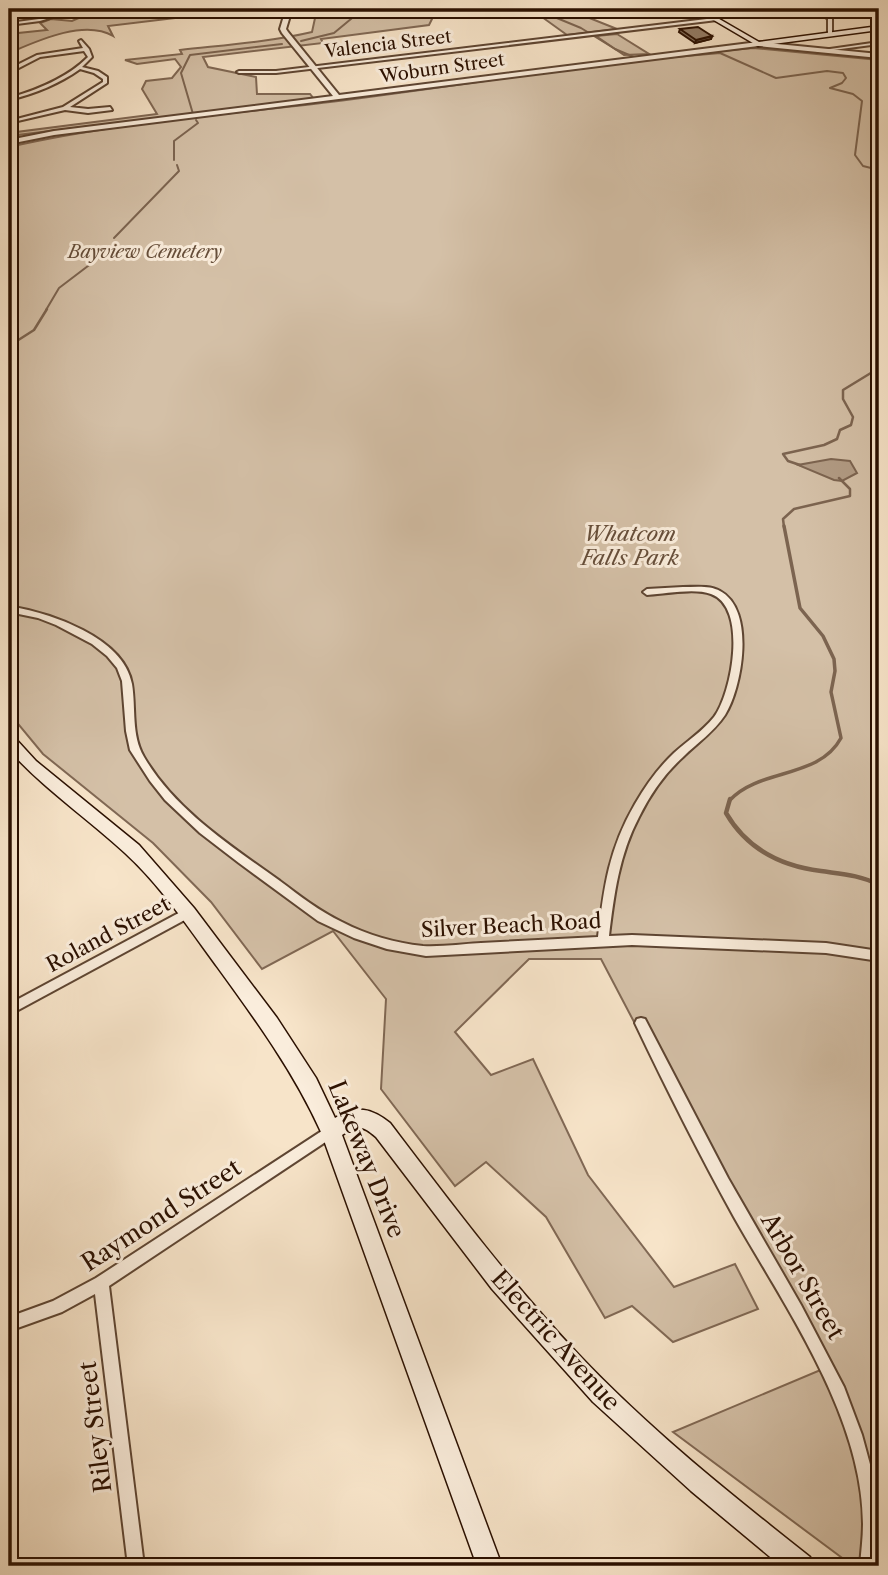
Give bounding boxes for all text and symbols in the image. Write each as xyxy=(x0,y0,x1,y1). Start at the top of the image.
street label: Valencia Street xyxy=(322,25,453,63)
street label: Woburn Street xyxy=(377,48,506,88)
park label: Bayview Cemetery xyxy=(66,241,222,263)
park label: Whatcom Falls Park xyxy=(579,521,679,570)
street label: Roland Street xyxy=(42,891,175,977)
street label: Silver Beach Road xyxy=(420,908,602,942)
street label: Lakeway Drive xyxy=(322,1076,412,1242)
street label: Raymond Street xyxy=(76,1152,247,1277)
street label: Arbor Street xyxy=(755,1207,851,1345)
street label: Electric Avenue xyxy=(485,1264,627,1416)
street label: Riley Street xyxy=(73,1359,117,1494)

